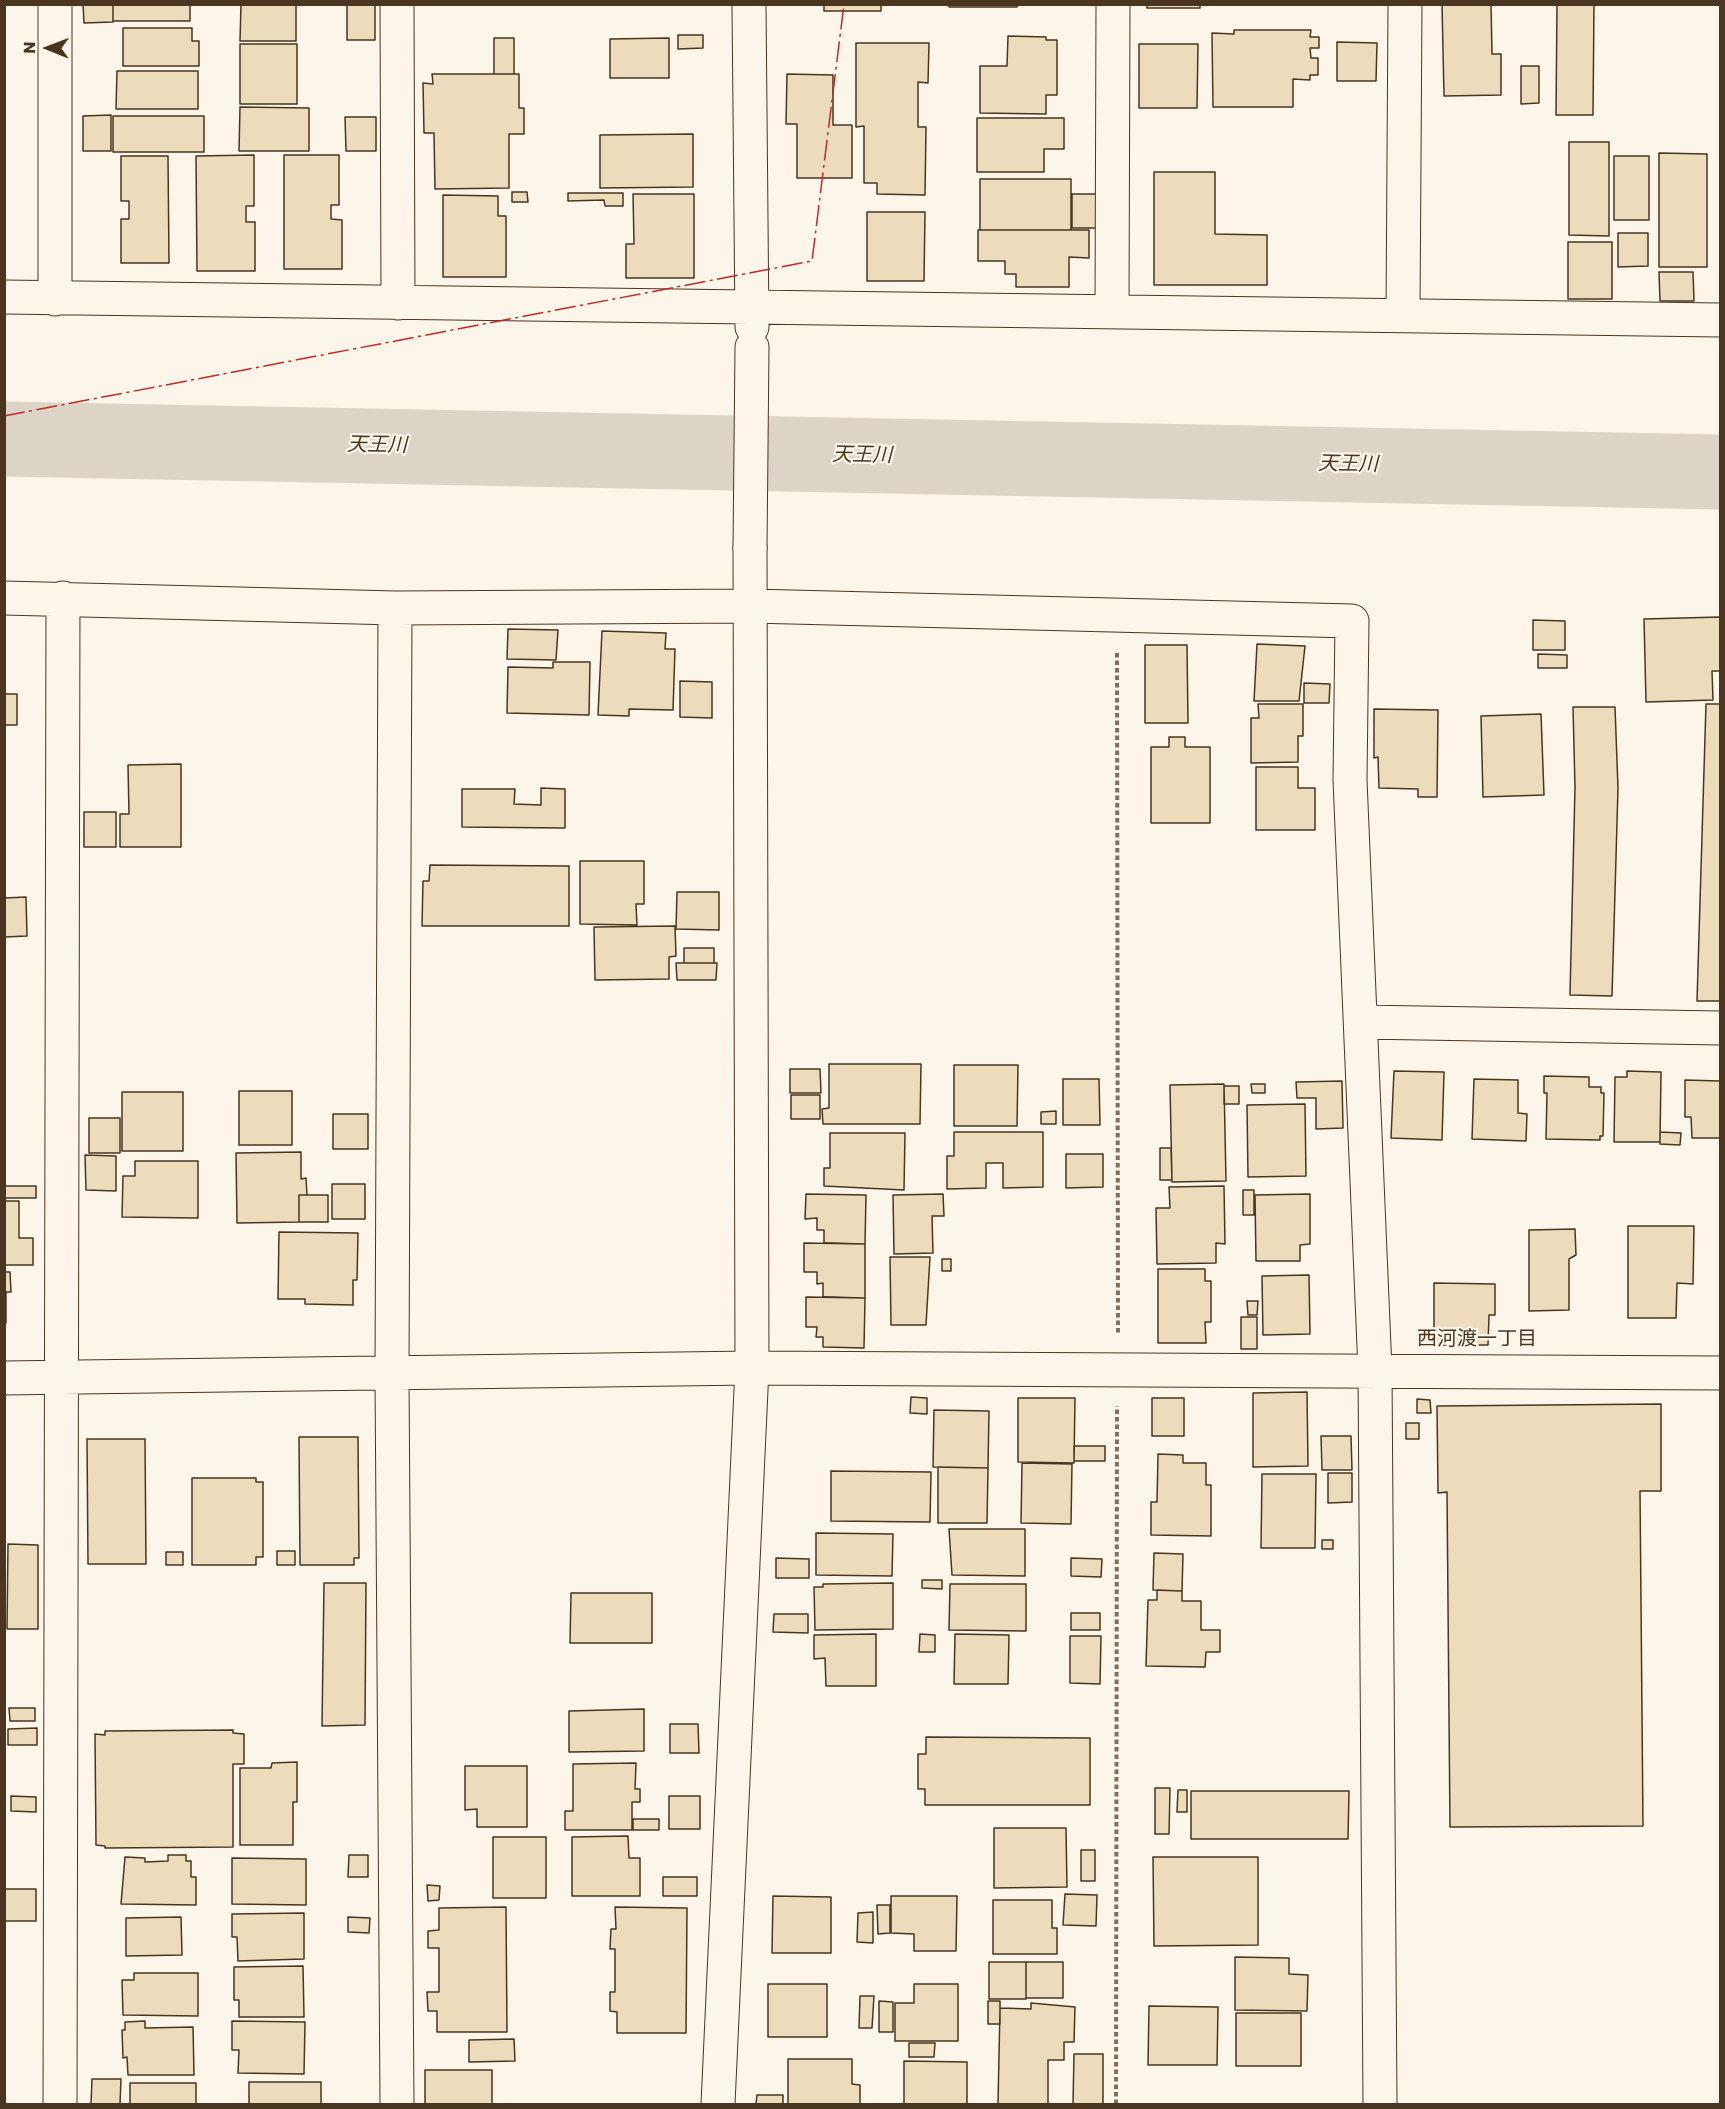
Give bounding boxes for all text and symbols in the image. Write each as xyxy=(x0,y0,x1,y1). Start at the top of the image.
north arrow xyxy=(18,18,78,78)
text: N xyxy=(18,41,41,54)
water label: 天王川 xyxy=(347,433,407,459)
water label: 天王川 xyxy=(832,443,892,469)
water label: 天王川 xyxy=(1318,452,1378,478)
district label: 西河渡一丁目 xyxy=(1417,1328,1537,1352)

